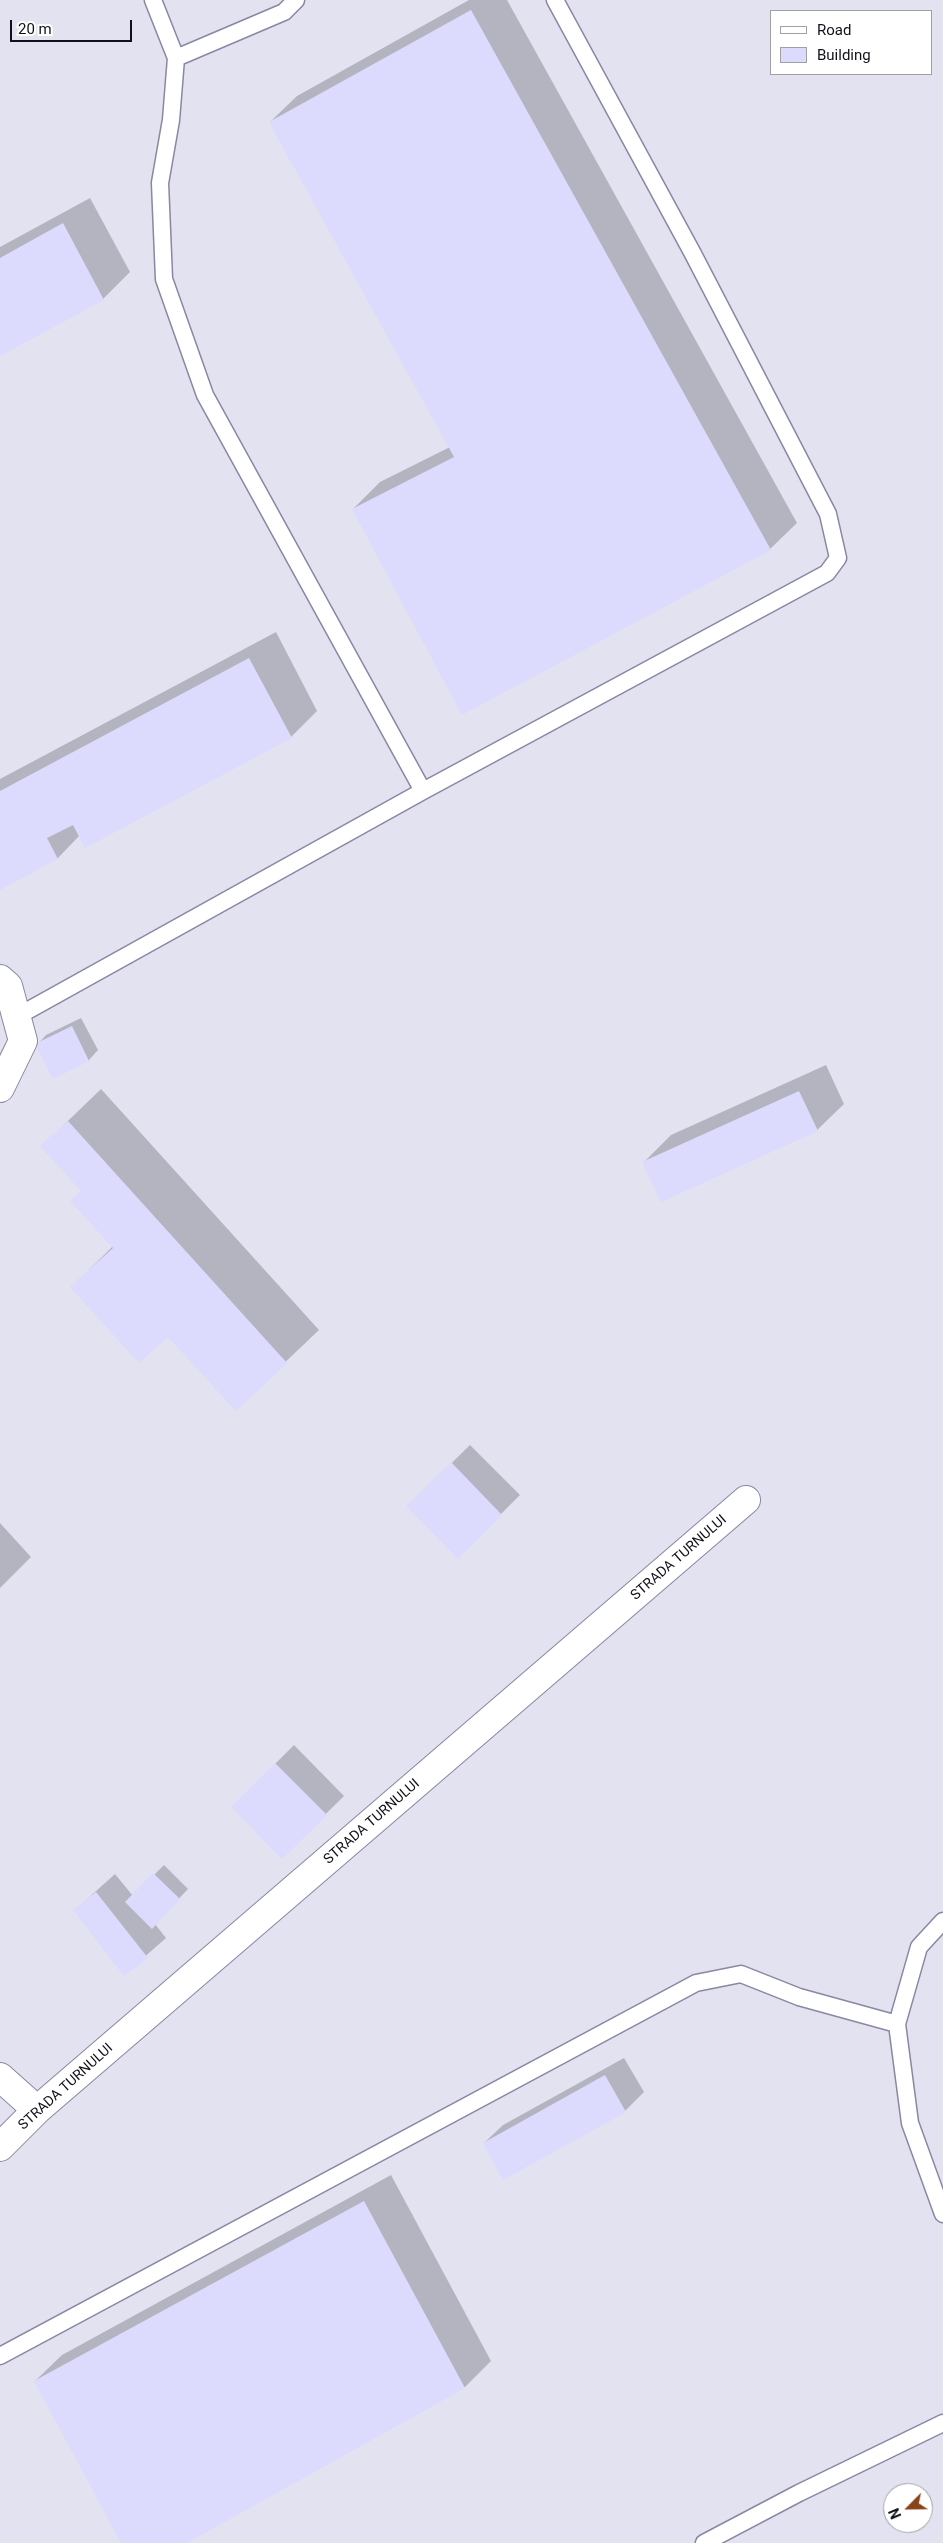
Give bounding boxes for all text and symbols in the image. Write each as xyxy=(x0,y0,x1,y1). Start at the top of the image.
scale bar xyxy=(12,10,135,42)
legend xyxy=(770,10,933,75)
text: 20 m xyxy=(18,20,52,38)
text: Road xyxy=(817,21,851,39)
text: Building xyxy=(817,46,871,64)
street label: STRADA TURNULUI xyxy=(628,1512,730,1604)
street label: STRADA TURNULUI xyxy=(321,1776,423,1868)
street label: STRADA TURNULUI xyxy=(15,2040,117,2134)
north arrow xyxy=(883,2483,933,2533)
text: N xyxy=(886,2506,904,2521)

